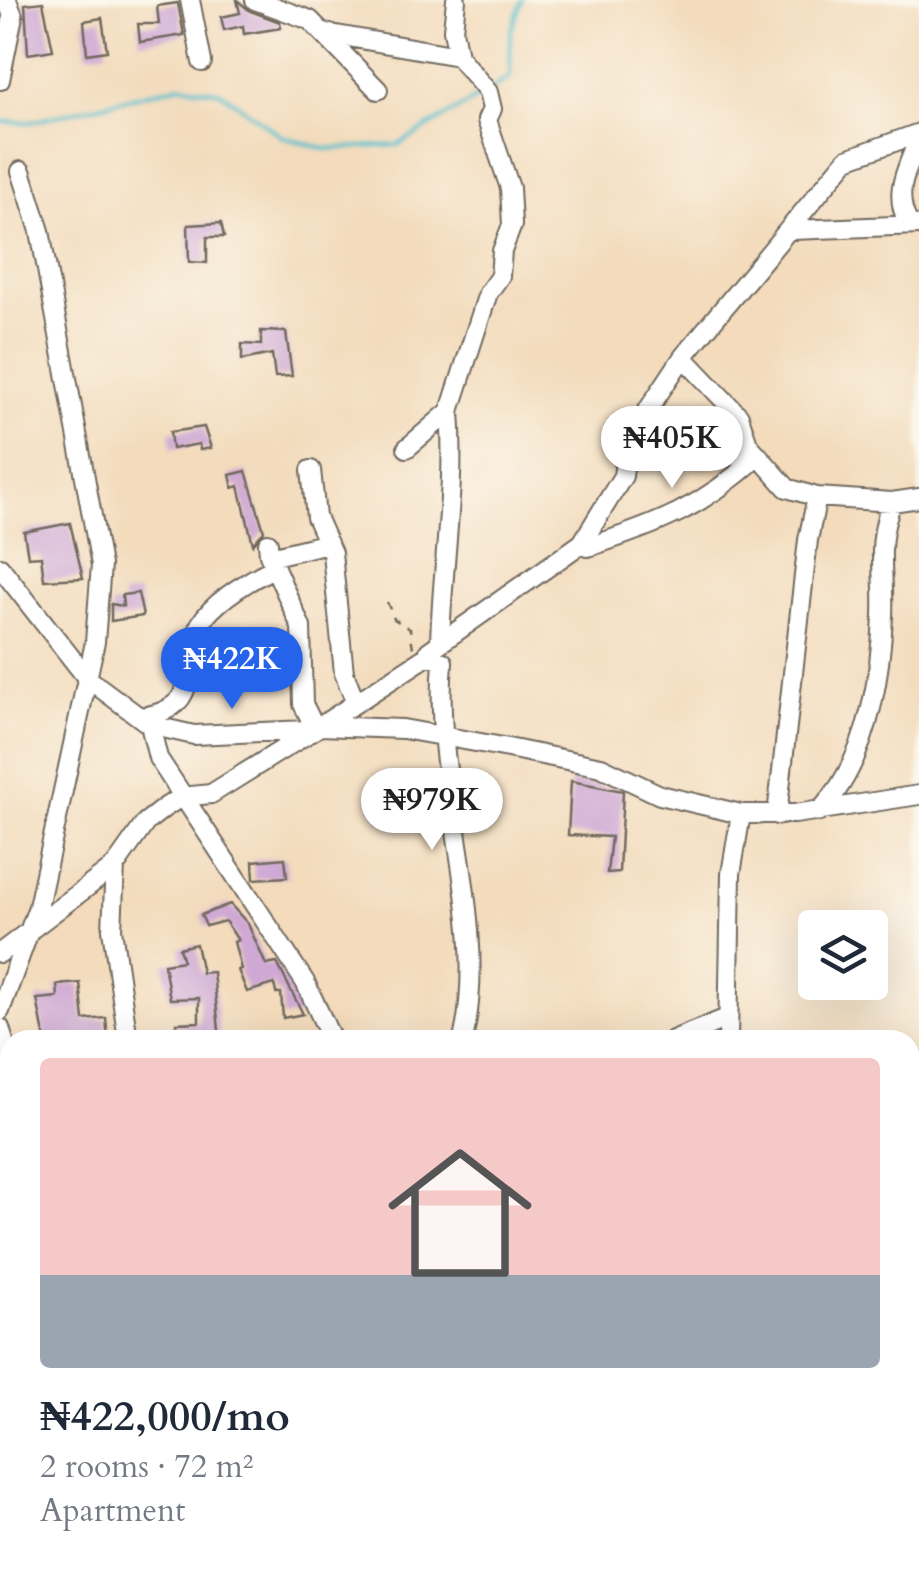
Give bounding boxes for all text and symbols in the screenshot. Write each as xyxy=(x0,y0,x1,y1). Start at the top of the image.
pin: ₦405K xyxy=(602,406,742,491)
text: ₦405K xyxy=(623,416,721,460)
pin: ₦422K xyxy=(162,627,302,712)
text: ₦422K xyxy=(183,637,281,681)
pin: ₦979K xyxy=(362,768,502,853)
text: ₦979K xyxy=(383,778,481,822)
map controls xyxy=(798,910,888,1000)
button: layers xyxy=(798,910,888,1000)
icon: home xyxy=(370,1123,550,1303)
text: ₦422,000/mo xyxy=(40,1388,290,1445)
text: 2 rooms · 72 m² xyxy=(40,1445,253,1489)
text: Apartment xyxy=(40,1489,185,1533)

